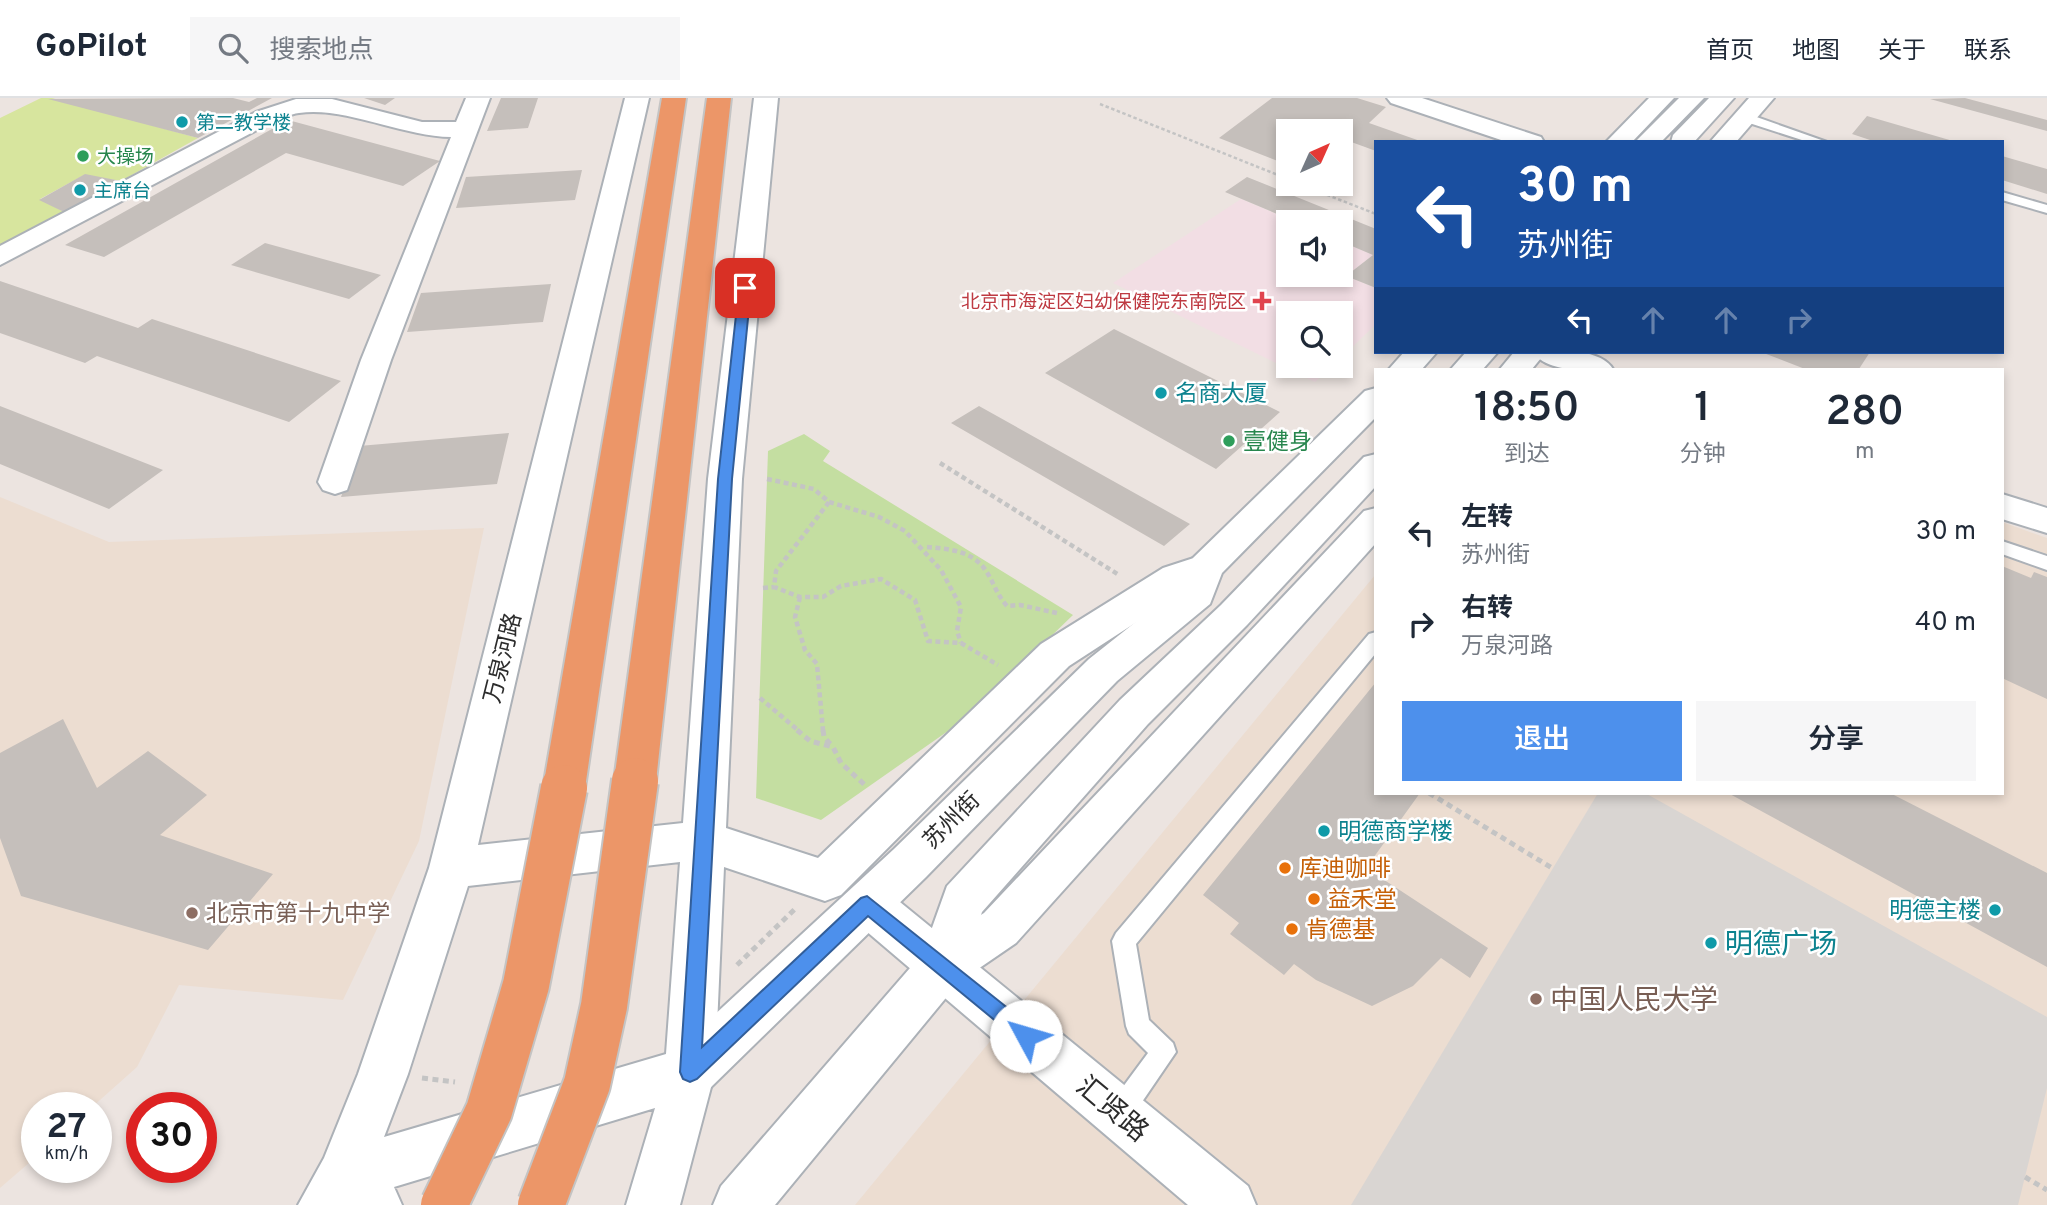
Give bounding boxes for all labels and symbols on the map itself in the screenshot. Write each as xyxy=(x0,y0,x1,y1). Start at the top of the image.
place label: 第二教学楼 xyxy=(196,112,291,136)
marker: 第二教学楼 xyxy=(174,114,190,130)
north arrow xyxy=(1276,119,1353,196)
place label: 大操场 xyxy=(97,146,154,170)
marker: 大操场 xyxy=(75,148,91,164)
place label: 主席台 xyxy=(94,180,151,204)
marker: 主席台 xyxy=(72,182,88,198)
pin xyxy=(715,258,775,318)
place label: 北京市海淀区妇幼保健院东南院区 xyxy=(961,291,1246,315)
marker: 北京市海淀区妇幼保健院东南院区 xyxy=(1252,291,1272,311)
place label: 名商大厦 xyxy=(1175,381,1267,410)
marker: 名商大厦 xyxy=(1153,385,1169,401)
place label: 壹健身 xyxy=(1243,429,1312,458)
marker: 壹健身 xyxy=(1221,433,1237,449)
street label: 万泉河路 xyxy=(479,610,530,707)
street label: 苏州街 xyxy=(918,787,987,856)
place label: 明德商学楼 xyxy=(1338,819,1453,848)
marker: 明德商学楼 xyxy=(1316,823,1332,839)
place label: 库迪咖啡 xyxy=(1299,856,1391,885)
marker: 库迪咖啡 xyxy=(1277,860,1293,876)
place label: 益禾堂 xyxy=(1328,887,1397,916)
marker: 益禾堂 xyxy=(1306,891,1322,907)
place label: 明德主楼 xyxy=(1889,898,1981,927)
place label: 北京市第十九中学 xyxy=(206,901,390,930)
marker: 明德主楼 xyxy=(1987,902,2003,918)
marker: 北京市第十九中学 xyxy=(184,905,200,921)
place label: 肯德基 xyxy=(1306,917,1375,946)
marker: 肯德基 xyxy=(1284,921,1300,937)
place label: 明德广场 xyxy=(1725,928,1837,964)
marker: 明德广场 xyxy=(1703,935,1719,951)
place label: 中国人民大学 xyxy=(1550,984,1718,1020)
marker: 中国人民大学 xyxy=(1528,991,1544,1007)
position arrow xyxy=(989,999,1063,1073)
street label: 汇贤路 xyxy=(1067,1070,1155,1151)
speed limit sign: 30 xyxy=(126,1092,217,1183)

